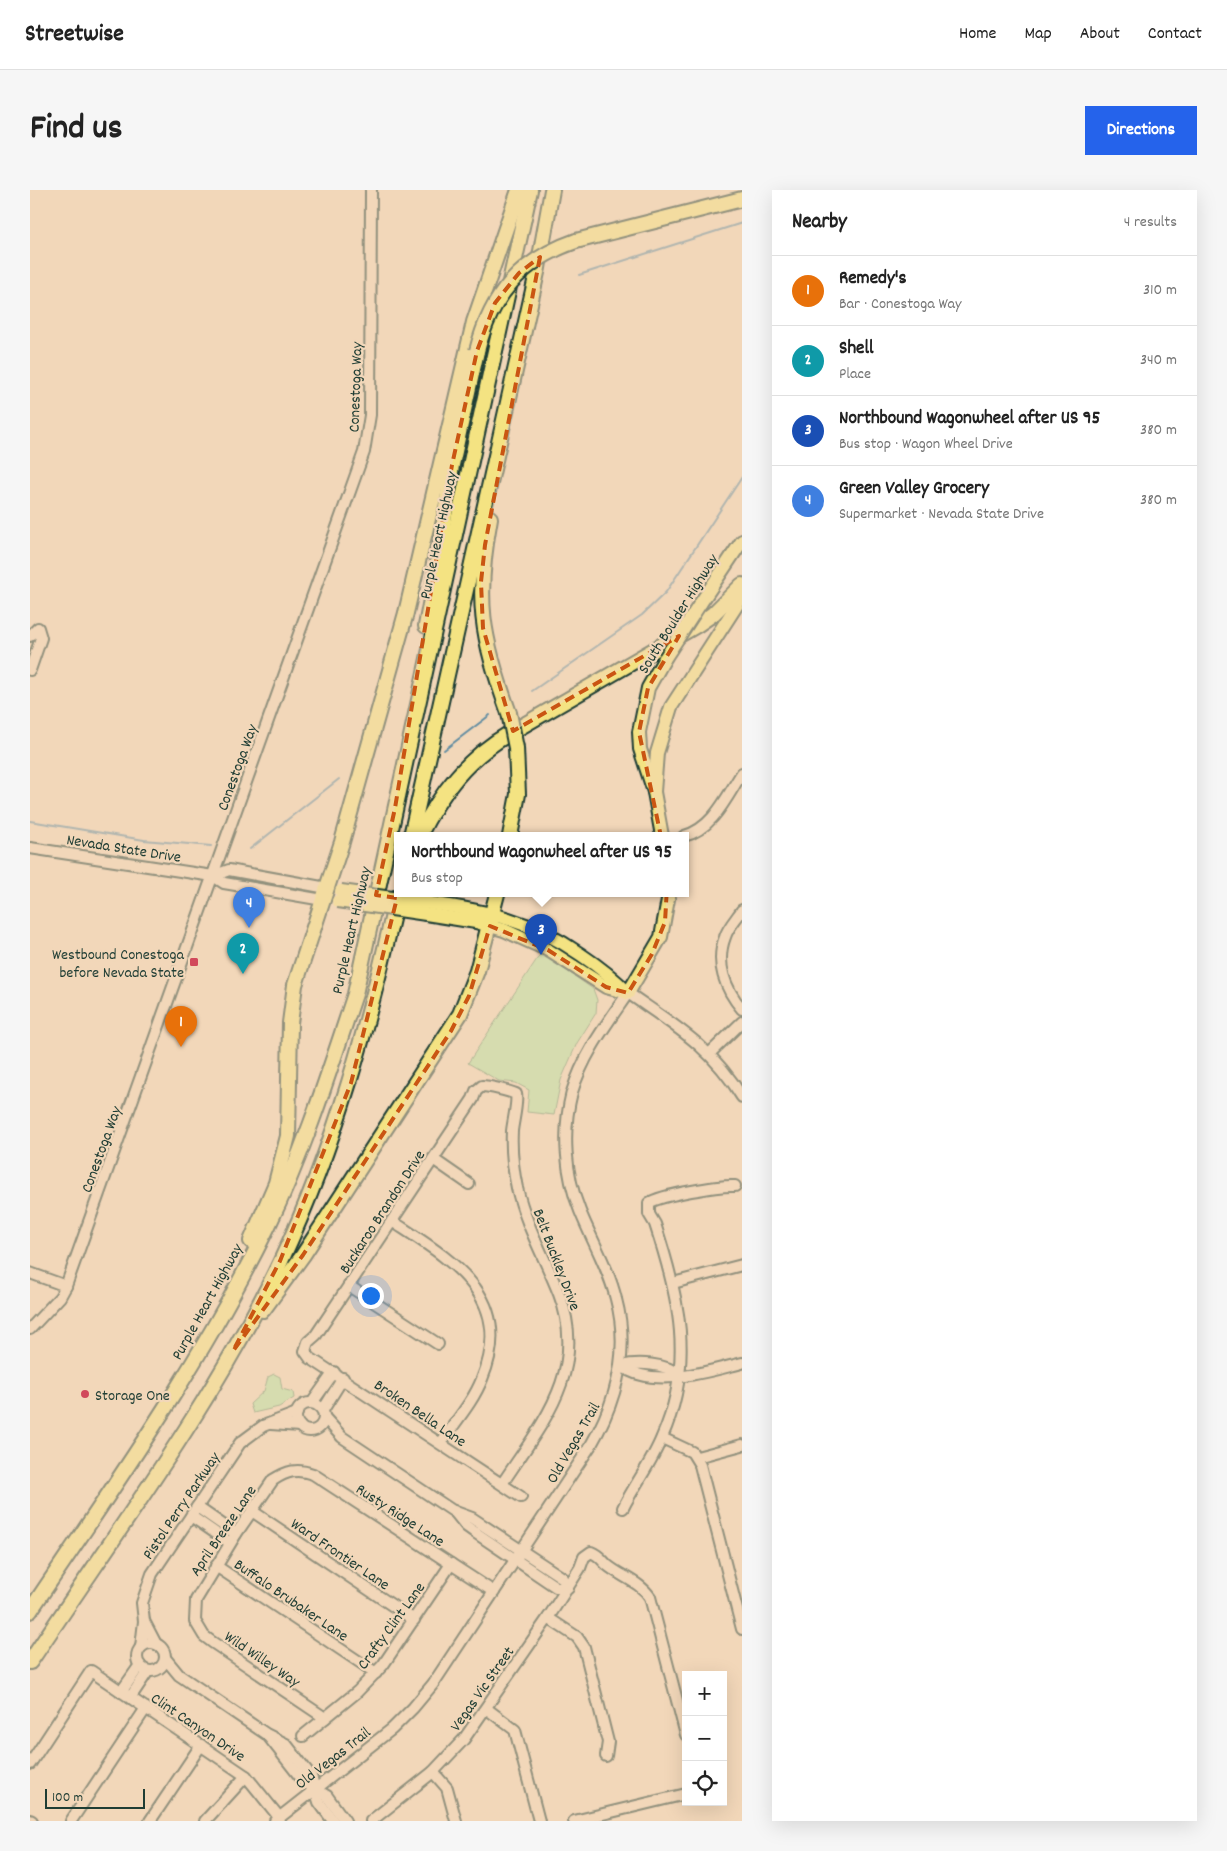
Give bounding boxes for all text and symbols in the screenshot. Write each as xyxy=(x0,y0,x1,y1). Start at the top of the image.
text: Streetwise xyxy=(25,18,124,52)
text: Home xyxy=(959,22,996,47)
text: Map xyxy=(1024,22,1052,47)
text: About xyxy=(1080,22,1120,47)
text: Contact xyxy=(1148,22,1202,47)
text: Find us xyxy=(30,105,122,155)
button: Directions xyxy=(1085,106,1197,155)
text: Nearby xyxy=(792,208,847,238)
text: 4 results xyxy=(1124,211,1177,234)
text: Remedy's xyxy=(839,266,906,293)
text: 1 xyxy=(806,279,810,302)
text: 310 m xyxy=(1143,279,1177,302)
text: Bar · Conestoga Way xyxy=(839,293,962,316)
text: Shell xyxy=(839,336,874,363)
street label: Conestoga Way xyxy=(343,341,370,433)
text: 2 xyxy=(805,349,812,372)
text: 340 m xyxy=(1140,349,1177,372)
text: Place xyxy=(839,363,871,386)
text: Northbound Wagonwheel after US 95 xyxy=(839,406,1100,433)
text: 3 xyxy=(804,419,812,442)
text: 380 m xyxy=(1140,419,1177,442)
text: Bus stop · Wagon Wheel Drive xyxy=(839,433,1013,456)
street label: Purple Heart Highway xyxy=(415,469,464,601)
text: Green Valley Grocery xyxy=(839,476,989,503)
text: 4 xyxy=(805,489,811,512)
text: 380 m xyxy=(1140,489,1177,512)
text: Supermarket · Nevada State Drive xyxy=(839,503,1044,526)
street label: South Boulder Highway xyxy=(633,550,726,679)
street label: Conestoga Way xyxy=(212,721,265,814)
street label: Nevada State Drive xyxy=(65,829,183,870)
popup xyxy=(394,832,689,897)
text: Northbound Wagonwheel after US 95 xyxy=(411,840,672,867)
street label: Purple Heart Highway xyxy=(327,864,378,996)
text: Bus stop xyxy=(411,867,463,890)
pin: 4 xyxy=(233,887,265,928)
pin: 3 xyxy=(525,914,557,955)
pin: 2 xyxy=(227,933,259,974)
place label: Westbound Conestoga before Nevada State xyxy=(52,944,184,985)
marker: Westbound Conestoga before Nevada State xyxy=(188,956,200,968)
pin: 1 xyxy=(165,1006,197,1047)
street label: Conestoga Way xyxy=(76,1103,129,1196)
street label: Buckaroo Brandon Drive xyxy=(334,1146,432,1279)
street label: Belt Buckley Drive xyxy=(526,1206,586,1314)
street label: Purple Heart Highway xyxy=(167,1239,250,1365)
your location xyxy=(358,1283,384,1309)
street label: Broken Bella Lane xyxy=(369,1375,470,1454)
place label: Storage One xyxy=(95,1385,170,1408)
marker: Storage One xyxy=(79,1388,91,1400)
street label: Old Vegas Trail xyxy=(542,1398,607,1488)
street label: Pistol Perry Parkway xyxy=(138,1448,227,1565)
street label: Rusty Ridge Lane xyxy=(351,1479,449,1553)
street label: April Breeze Lane xyxy=(185,1481,263,1581)
street label: Ward Frontier Lane xyxy=(285,1513,394,1597)
street label: Buffalo Brubaker Lane xyxy=(229,1554,353,1648)
street label: Crafty Clint Lane xyxy=(352,1578,432,1675)
street label: Wild Willey Way xyxy=(219,1626,305,1694)
street label: Vegas Vic Street xyxy=(445,1642,521,1737)
map controls xyxy=(682,1671,727,1806)
button: + xyxy=(682,1671,727,1716)
street label: Clint Canyon Drive xyxy=(146,1688,250,1768)
button: − xyxy=(682,1716,727,1761)
street label: Old Vegas Trail xyxy=(291,1722,376,1796)
button: locate xyxy=(682,1761,727,1806)
scale bar xyxy=(45,1786,145,1809)
text: 100 m xyxy=(52,1788,83,1808)

